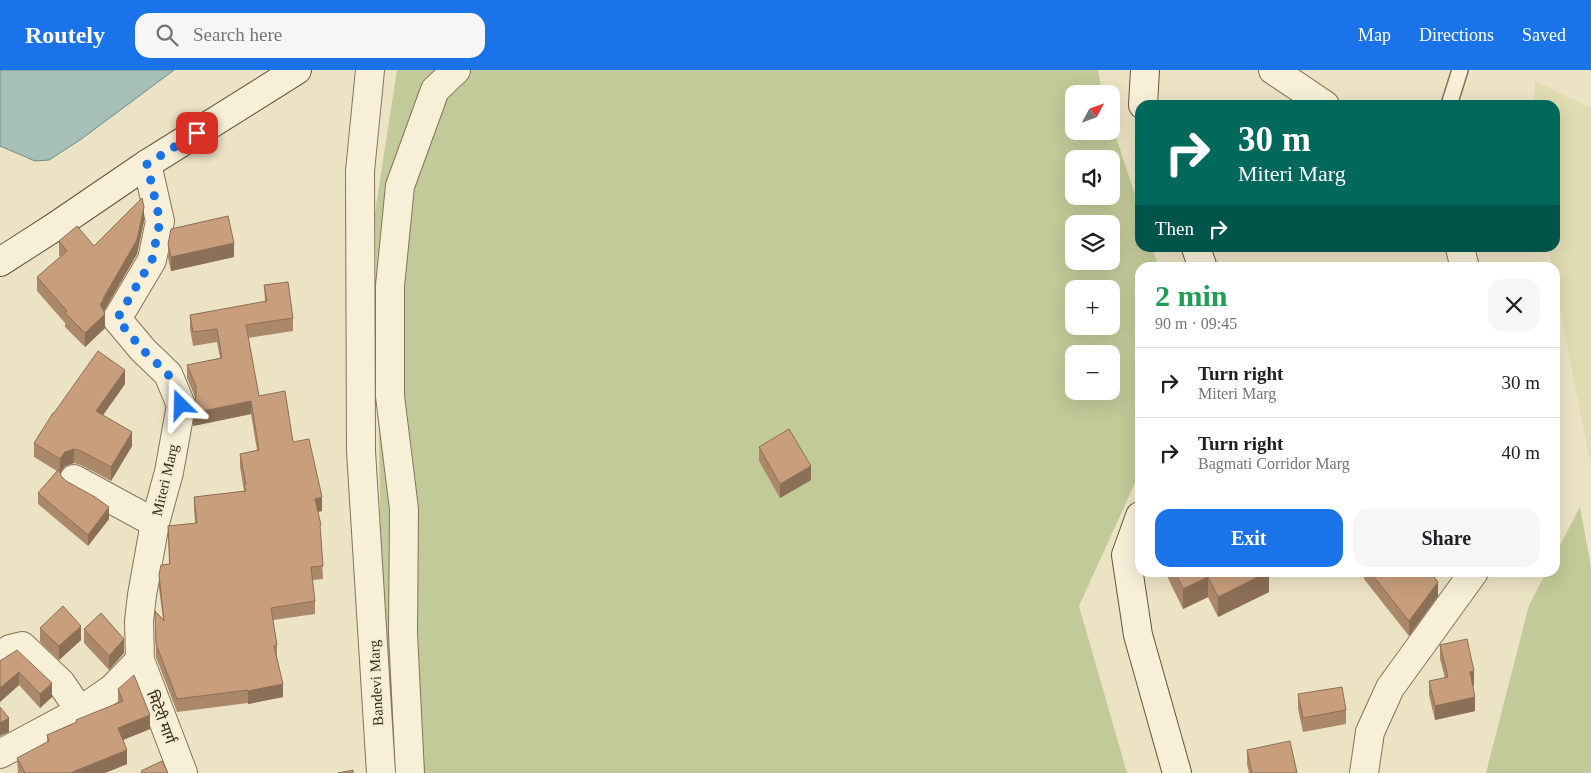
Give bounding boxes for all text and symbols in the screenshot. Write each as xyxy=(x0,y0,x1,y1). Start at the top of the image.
search box xyxy=(135,13,485,58)
icon: search xyxy=(153,21,181,49)
text: Routely xyxy=(25,22,105,48)
text: Search here xyxy=(193,24,282,45)
text: Map xyxy=(1358,25,1391,45)
text: Directions xyxy=(1419,25,1494,45)
text: Saved xyxy=(1522,25,1566,45)
north arrow xyxy=(1065,85,1120,140)
map controls xyxy=(1065,85,1120,400)
pin xyxy=(176,112,218,154)
icon: arrive xyxy=(183,119,211,147)
icon: right xyxy=(1155,120,1220,185)
text: 30 m xyxy=(1238,120,1311,159)
button: sound xyxy=(1065,150,1120,205)
text: Miteri Marg xyxy=(1238,161,1346,186)
button: layers xyxy=(1065,215,1120,270)
icon: right xyxy=(1204,215,1232,243)
text: Then xyxy=(1155,218,1194,239)
text: 2 min xyxy=(1155,279,1228,312)
button: close xyxy=(1488,279,1540,331)
button: + xyxy=(1065,280,1120,335)
text: 90 m · 09:45 xyxy=(1155,315,1237,332)
button: − xyxy=(1065,345,1120,400)
text: Turn right xyxy=(1198,363,1283,384)
icon: right xyxy=(1155,369,1183,397)
text: 30 m xyxy=(1501,372,1540,393)
position arrow xyxy=(154,378,206,430)
text: Miteri Marg xyxy=(1198,385,1276,402)
text: Turn right xyxy=(1198,433,1283,454)
icon: right xyxy=(1155,439,1183,467)
street label: Miteri Marg xyxy=(149,442,181,518)
text: 40 m xyxy=(1501,442,1540,463)
text: Bagmati Corridor Marg xyxy=(1198,455,1350,472)
button: Exit xyxy=(1155,509,1343,567)
button: Share xyxy=(1353,509,1540,567)
street label: Bandevi Marg xyxy=(366,639,386,726)
street label: मिटेरी मार्ग xyxy=(144,688,180,747)

